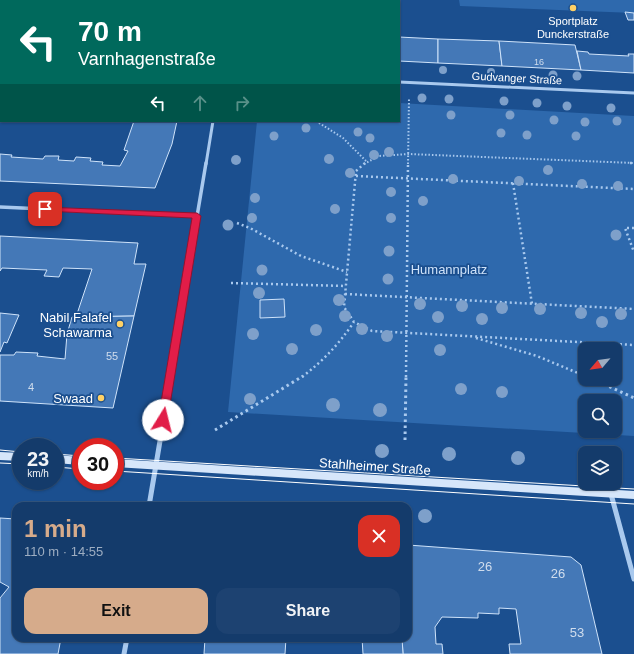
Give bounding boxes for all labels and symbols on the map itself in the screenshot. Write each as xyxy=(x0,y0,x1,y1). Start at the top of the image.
marker: Sportplatz Dunckerstraße xyxy=(568,3,578,13)
place label: Sportplatz Dunckerstraße xyxy=(537,15,609,40)
house number: 16 xyxy=(534,57,544,67)
street label: Gudvanger Straße xyxy=(471,70,563,86)
pin xyxy=(28,192,62,226)
park label: Humannplatz xyxy=(411,262,487,277)
place label: Nabil Falafel Schawarma xyxy=(40,310,113,340)
marker: Nabil Falafel Schawarma xyxy=(115,319,125,329)
north arrow xyxy=(578,342,622,386)
house number: 55 xyxy=(106,350,118,362)
house number: 4 xyxy=(28,381,34,393)
place label: Swaad xyxy=(53,391,93,406)
marker: Swaad xyxy=(96,393,106,403)
position arrow xyxy=(142,399,184,441)
speed limit sign: 30 xyxy=(72,438,124,490)
street label: Stahlheimer Straße xyxy=(319,455,431,478)
house number: 26 xyxy=(478,559,492,574)
house number: 26 xyxy=(551,566,565,581)
house number: 53 xyxy=(570,625,584,640)

